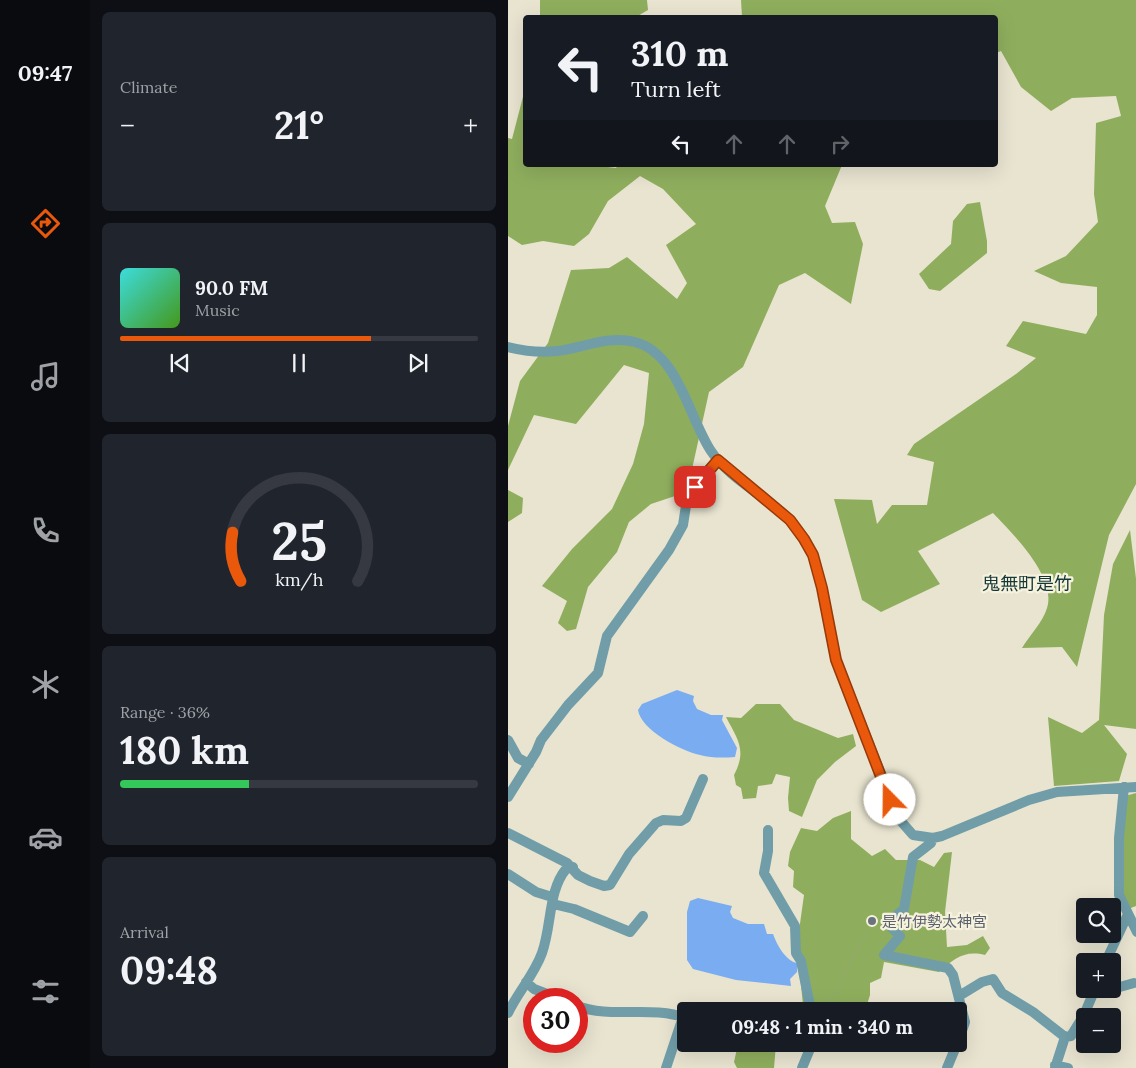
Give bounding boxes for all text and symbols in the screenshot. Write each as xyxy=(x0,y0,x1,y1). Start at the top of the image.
text: 310 m xyxy=(631,31,728,76)
icon: left xyxy=(548,35,613,100)
text: 09:47 xyxy=(18,59,72,87)
text: Turn left xyxy=(631,75,721,103)
text: Climate xyxy=(120,77,177,97)
text: 21° xyxy=(274,101,324,149)
text: − xyxy=(120,108,135,144)
text: + xyxy=(463,108,478,144)
icon: left xyxy=(667,130,695,158)
icon: ahead xyxy=(720,130,748,158)
icon: ahead xyxy=(773,130,801,158)
icon: right xyxy=(826,130,854,158)
icon: directions xyxy=(28,206,63,241)
text: 90.0 FM xyxy=(195,276,268,300)
text: Music xyxy=(195,300,240,320)
icon: previous xyxy=(166,349,194,377)
icon: pause xyxy=(285,349,313,377)
icon: next xyxy=(404,349,432,377)
icon: music xyxy=(28,359,63,394)
pin xyxy=(674,466,716,508)
icon: arrive xyxy=(681,473,709,501)
text: 25 xyxy=(271,508,327,574)
icon: phone xyxy=(28,513,63,548)
text: km/h xyxy=(275,568,323,591)
district label: 鬼無町是竹 xyxy=(982,572,1072,595)
icon: climate xyxy=(28,667,63,702)
text: Range · 36% xyxy=(120,702,210,722)
text: 180 km xyxy=(120,726,249,774)
position arrow xyxy=(863,773,915,825)
icon: car xyxy=(28,820,63,855)
map controls xyxy=(1076,898,1121,1053)
button: search xyxy=(1076,898,1121,943)
place label: 是竹伊勢太神宮 xyxy=(882,912,987,931)
marker: 是竹伊勢太神宮 xyxy=(866,915,878,927)
text: Arrival xyxy=(120,922,169,942)
text: 09:48 xyxy=(120,946,218,994)
button: + xyxy=(1076,953,1121,998)
icon: filters xyxy=(28,974,63,1009)
speed limit sign: 30 xyxy=(523,988,588,1053)
button: − xyxy=(1076,1008,1121,1053)
text: 09:48 · 1 min · 340 m xyxy=(731,1015,913,1039)

